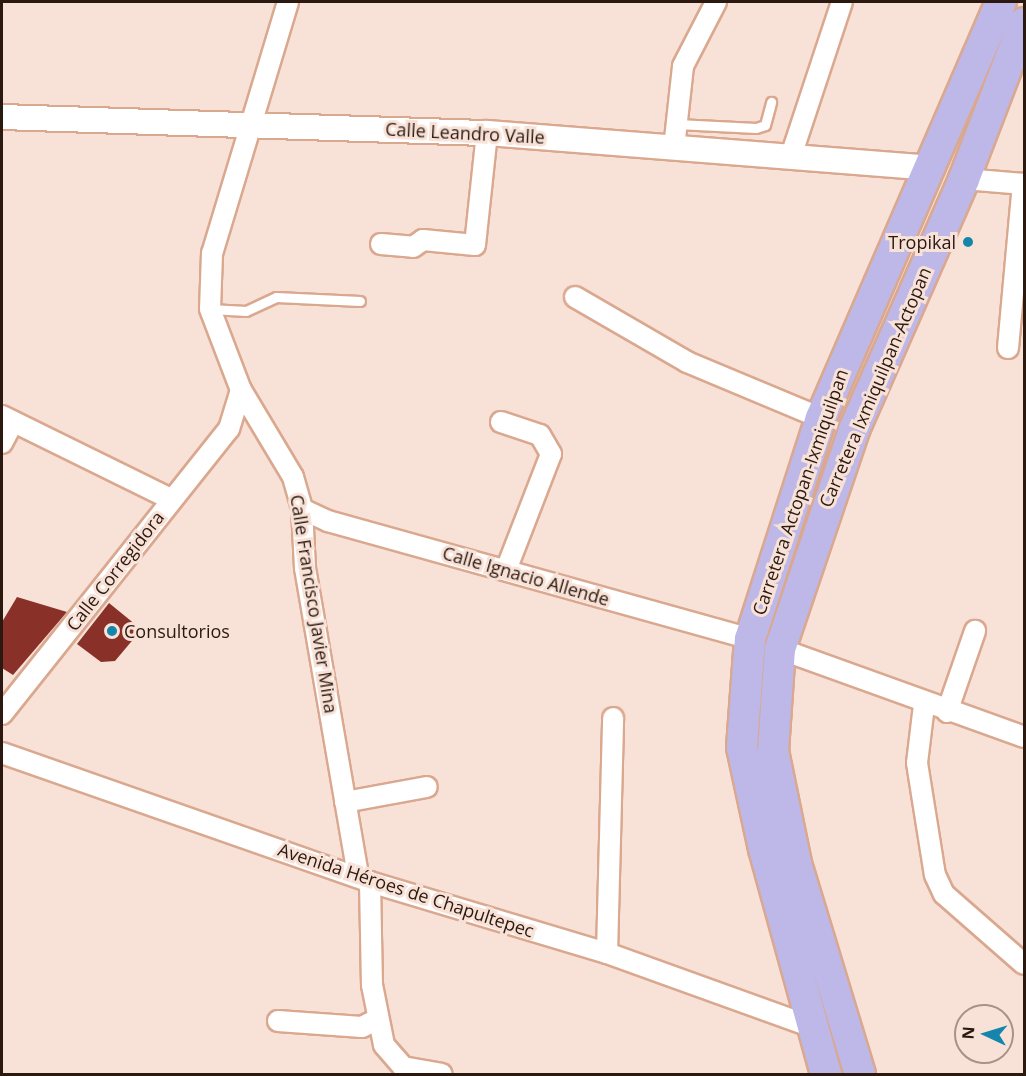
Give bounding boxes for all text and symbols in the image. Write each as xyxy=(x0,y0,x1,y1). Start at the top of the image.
street label: Calle Leandro Valle xyxy=(385,118,545,148)
place label: Tropikal xyxy=(888,231,956,253)
marker: Tropikal xyxy=(961,235,975,249)
street label: Carretera Ixmiquilpan-Actopan xyxy=(815,264,935,510)
street label: Carretera Actopan-Ixmiquilpan xyxy=(748,366,852,618)
street label: Calle Francisco Javier Mina xyxy=(286,493,342,715)
street label: Calle Corregidora xyxy=(62,507,168,635)
street label: Calle Ignacio Allende xyxy=(440,542,612,610)
place label: Consultorios xyxy=(124,620,230,642)
marker: Consultorios xyxy=(105,624,119,638)
street label: Avenida Héroes de Chapultepec xyxy=(275,838,537,942)
north arrow xyxy=(954,1004,1014,1064)
text: N xyxy=(957,1026,979,1040)

